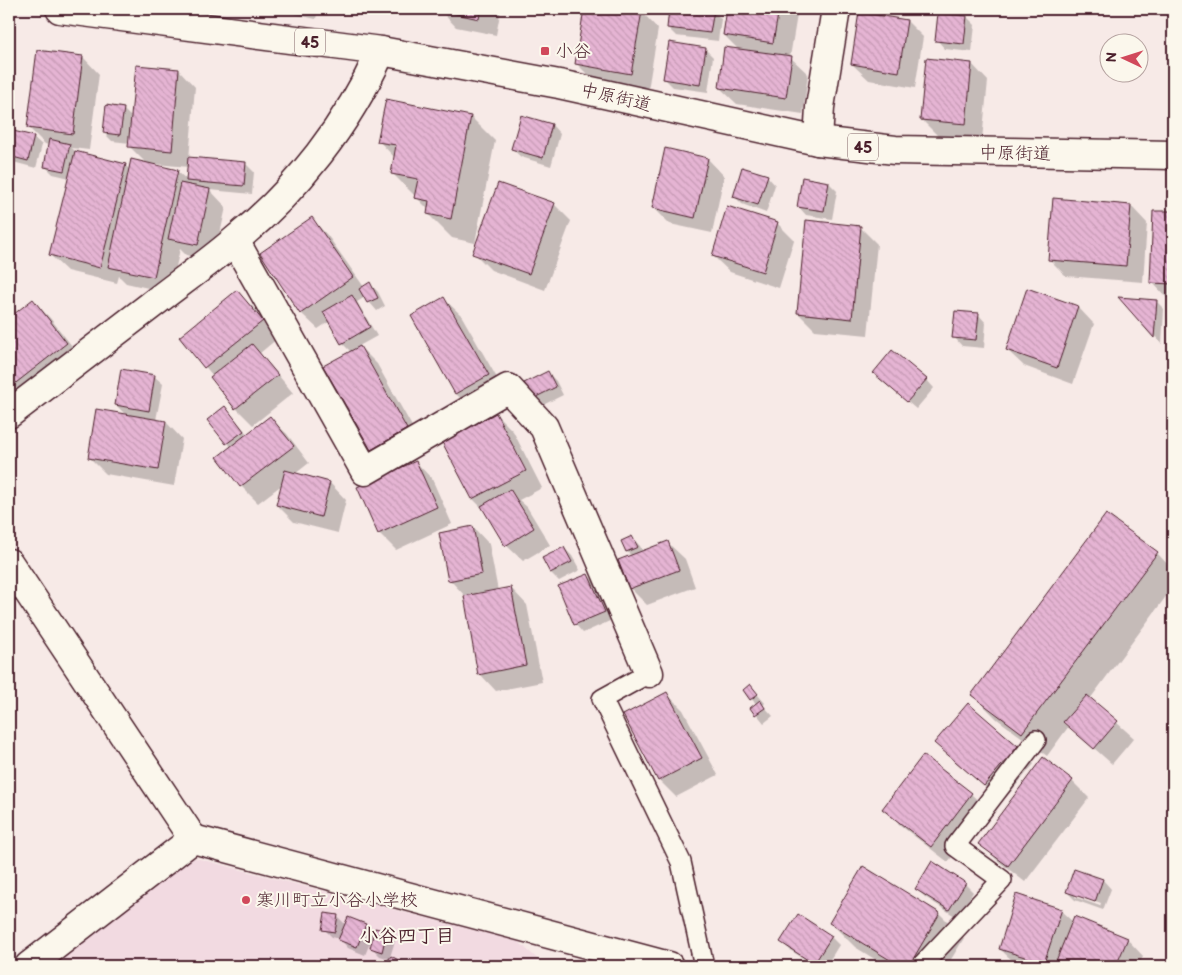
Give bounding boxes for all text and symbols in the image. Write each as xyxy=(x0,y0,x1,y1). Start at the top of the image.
road number: 45 xyxy=(295,28,325,56)
north arrow xyxy=(1100,32,1150,82)
place label: 小谷 xyxy=(555,41,591,62)
marker: 小谷 xyxy=(539,45,551,57)
text: N xyxy=(1103,51,1120,63)
street label: 中原街道 xyxy=(578,79,653,116)
road number: 45 xyxy=(848,134,878,160)
street label: 中原街道 xyxy=(979,142,1051,165)
place label: 寒川町立小谷小学校 xyxy=(256,890,418,911)
marker: 寒川町立小谷小学校 xyxy=(240,894,252,906)
district label: 小谷四丁目 xyxy=(359,925,455,948)

